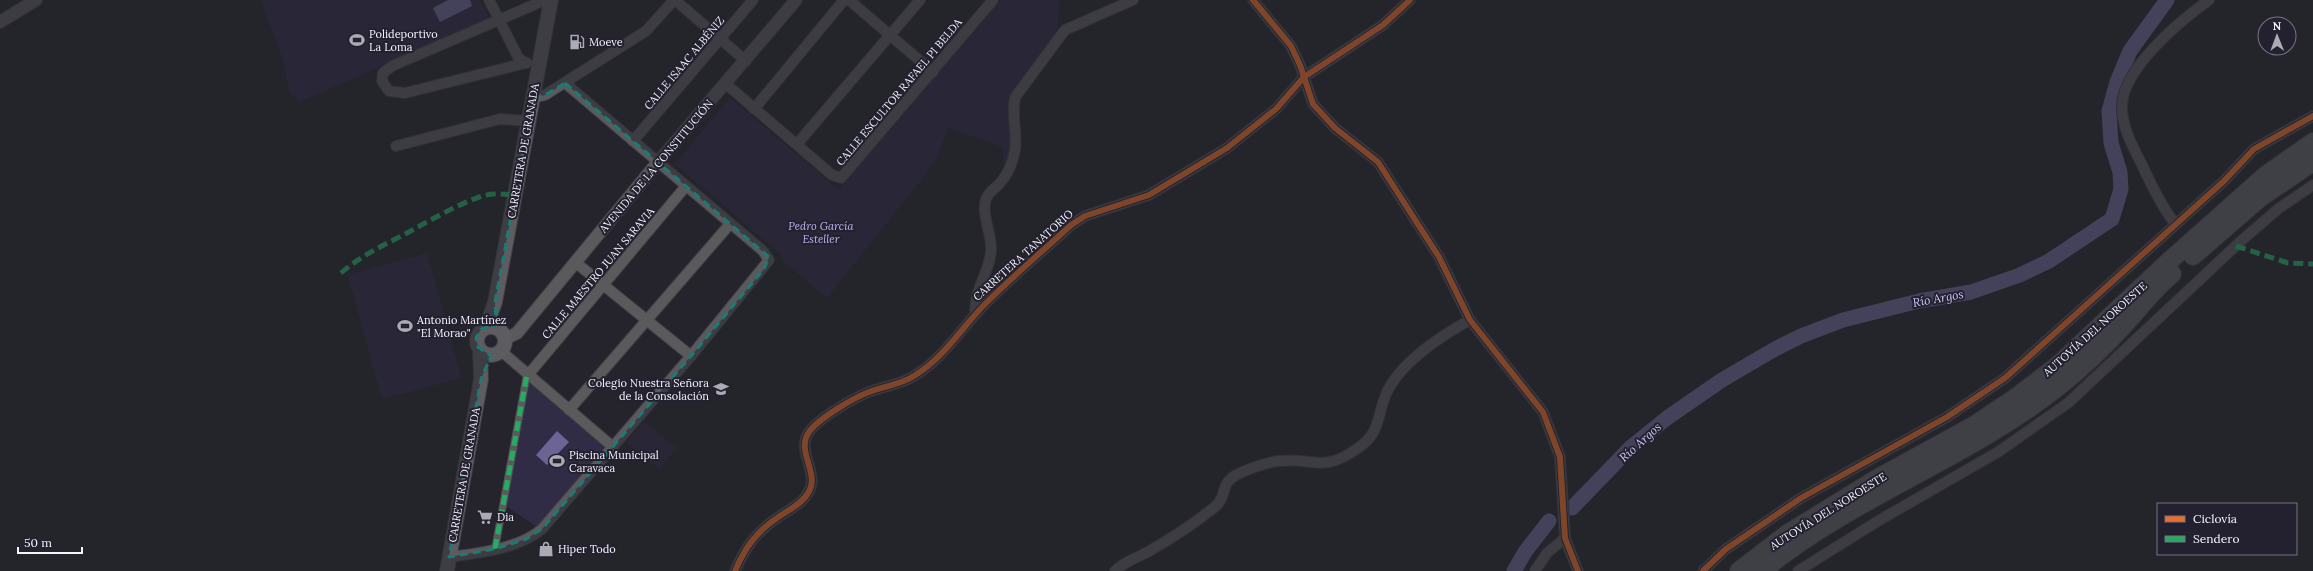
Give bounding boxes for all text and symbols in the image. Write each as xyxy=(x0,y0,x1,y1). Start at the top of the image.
street label: CALLE ISAAC ALBÉNIZ xyxy=(641,13,727,112)
street label: CALLE ESCULTOR RAFAEL PI BELDA xyxy=(833,15,966,169)
north arrow xyxy=(2257,16,2297,56)
text: N xyxy=(2272,19,2282,33)
place label: Polideportivo La Loma xyxy=(369,27,438,54)
sports icon: Polideportivo La Loma xyxy=(348,31,366,49)
fuel station icon: Moeve xyxy=(568,33,586,51)
place label: Moeve xyxy=(589,35,623,49)
street label: CARRETERA DE GRANADA xyxy=(504,81,542,220)
street label: AVENIDA DE LA CONSTITUCIÓN xyxy=(595,97,716,236)
street label: CALLE MAESTRO JUAN SARAVIA xyxy=(539,203,658,342)
street label: CARRETERA TANATORIO xyxy=(970,206,1076,304)
park label: Pedro García Esteller xyxy=(788,219,855,246)
street label: AUTOVÍA DEL NOROESTE xyxy=(2039,279,2150,380)
water label: Río Argos xyxy=(1911,286,1965,310)
place label: Antonio Martínez "El Morao" xyxy=(416,313,507,340)
sports icon: Antonio Martínez "El Morao" xyxy=(396,317,414,335)
place label: Colegio Nuestra Señora de la Consolación xyxy=(588,376,709,403)
school or university icon: Colegio Nuestra Señora de la Consolación xyxy=(712,380,730,398)
street label: CARRETERA DE GRANADA xyxy=(445,405,483,544)
water label: Río Argos xyxy=(1616,419,1664,465)
place label: Piscina Municipal Caravaca xyxy=(569,448,659,475)
sports icon: Piscina Municipal Caravaca xyxy=(548,452,566,470)
street label: AUTOVÍA DEL NOROESTE xyxy=(1766,469,1889,553)
legend xyxy=(2157,503,2297,555)
supermarket icon: Dia xyxy=(476,508,494,526)
place label: Dia xyxy=(497,510,514,524)
text: Ciclovía xyxy=(2193,511,2237,526)
scale bar xyxy=(18,529,82,555)
text: Sendero xyxy=(2193,531,2239,546)
text: 50 m xyxy=(24,535,52,550)
shop icon: Hiper Todo xyxy=(537,540,555,558)
place label: Hiper Todo xyxy=(558,542,616,556)

